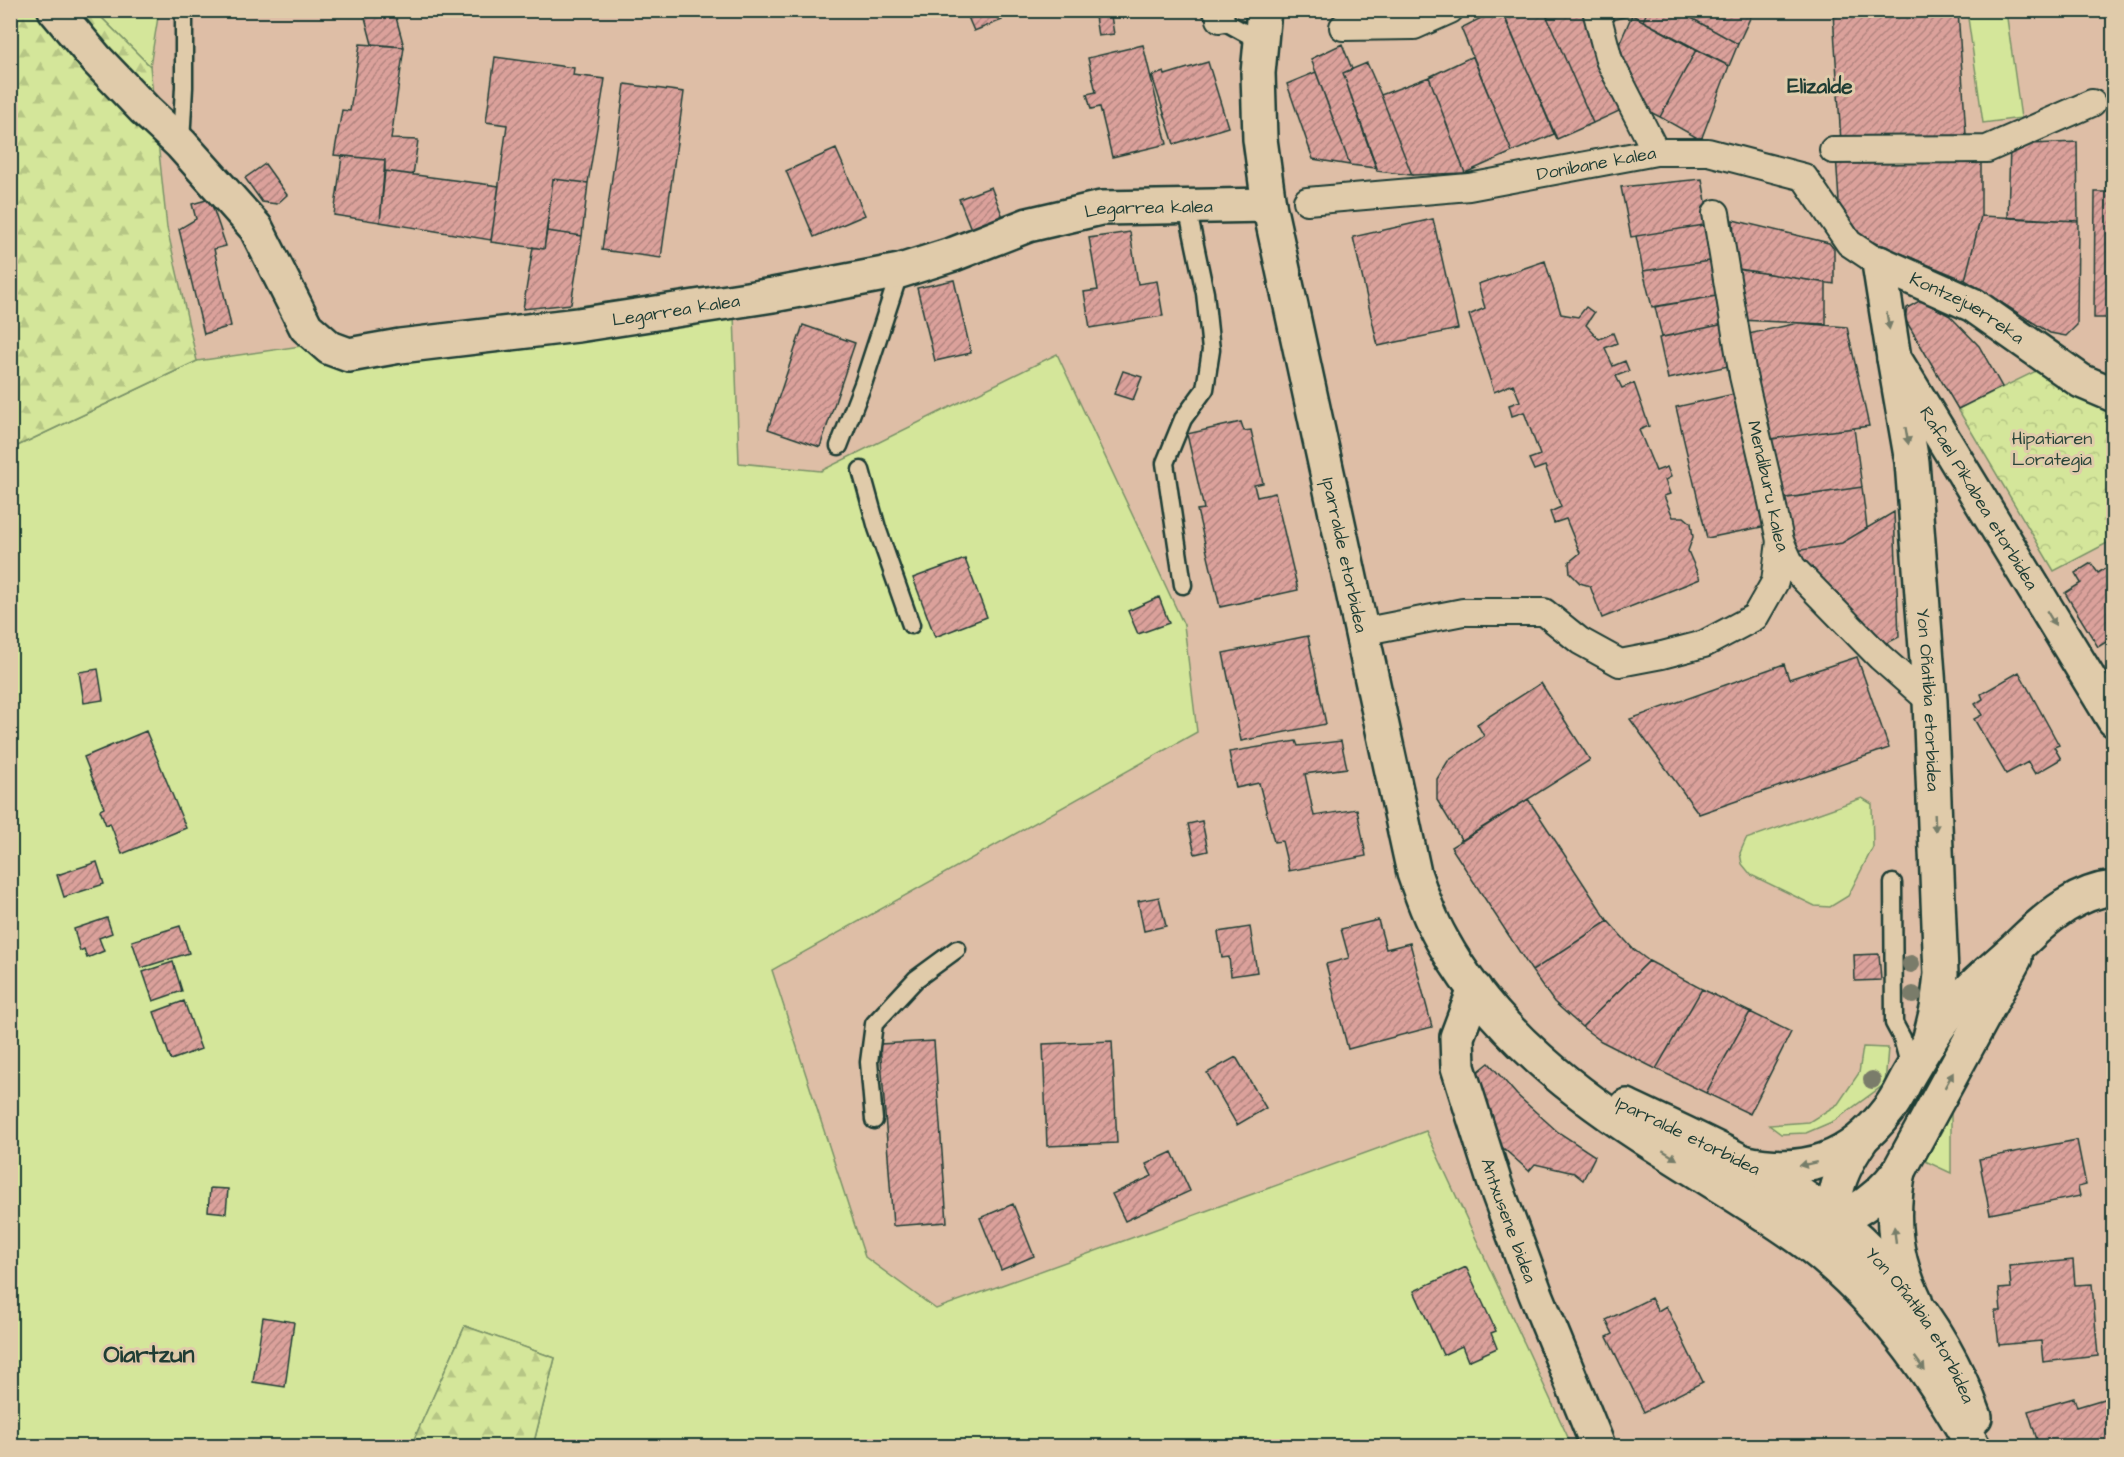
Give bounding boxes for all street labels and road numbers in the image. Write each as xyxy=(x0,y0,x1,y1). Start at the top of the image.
street label: Donibane kalea xyxy=(1535,140,1658,187)
street label: Legarrea kalea xyxy=(1082,194,1213,224)
street label: Kontzejuerreka xyxy=(1906,266,2029,350)
street label: Legarrea kalea xyxy=(611,288,742,332)
street label: Rafael Pikabea etorbidea xyxy=(1914,402,2044,594)
street label: Mendiburu kalea xyxy=(1741,418,1796,556)
street label: Iparralde etorbidea xyxy=(1316,475,1374,635)
street label: Yon Oñatibia etorbidea xyxy=(1911,607,1946,792)
street label: Iparralde etorbidea xyxy=(1612,1090,1764,1182)
street label: Antxusene bidea xyxy=(1475,1155,1543,1286)
street label: Yon Oñatibia etorbidea xyxy=(1860,1242,1981,1407)

